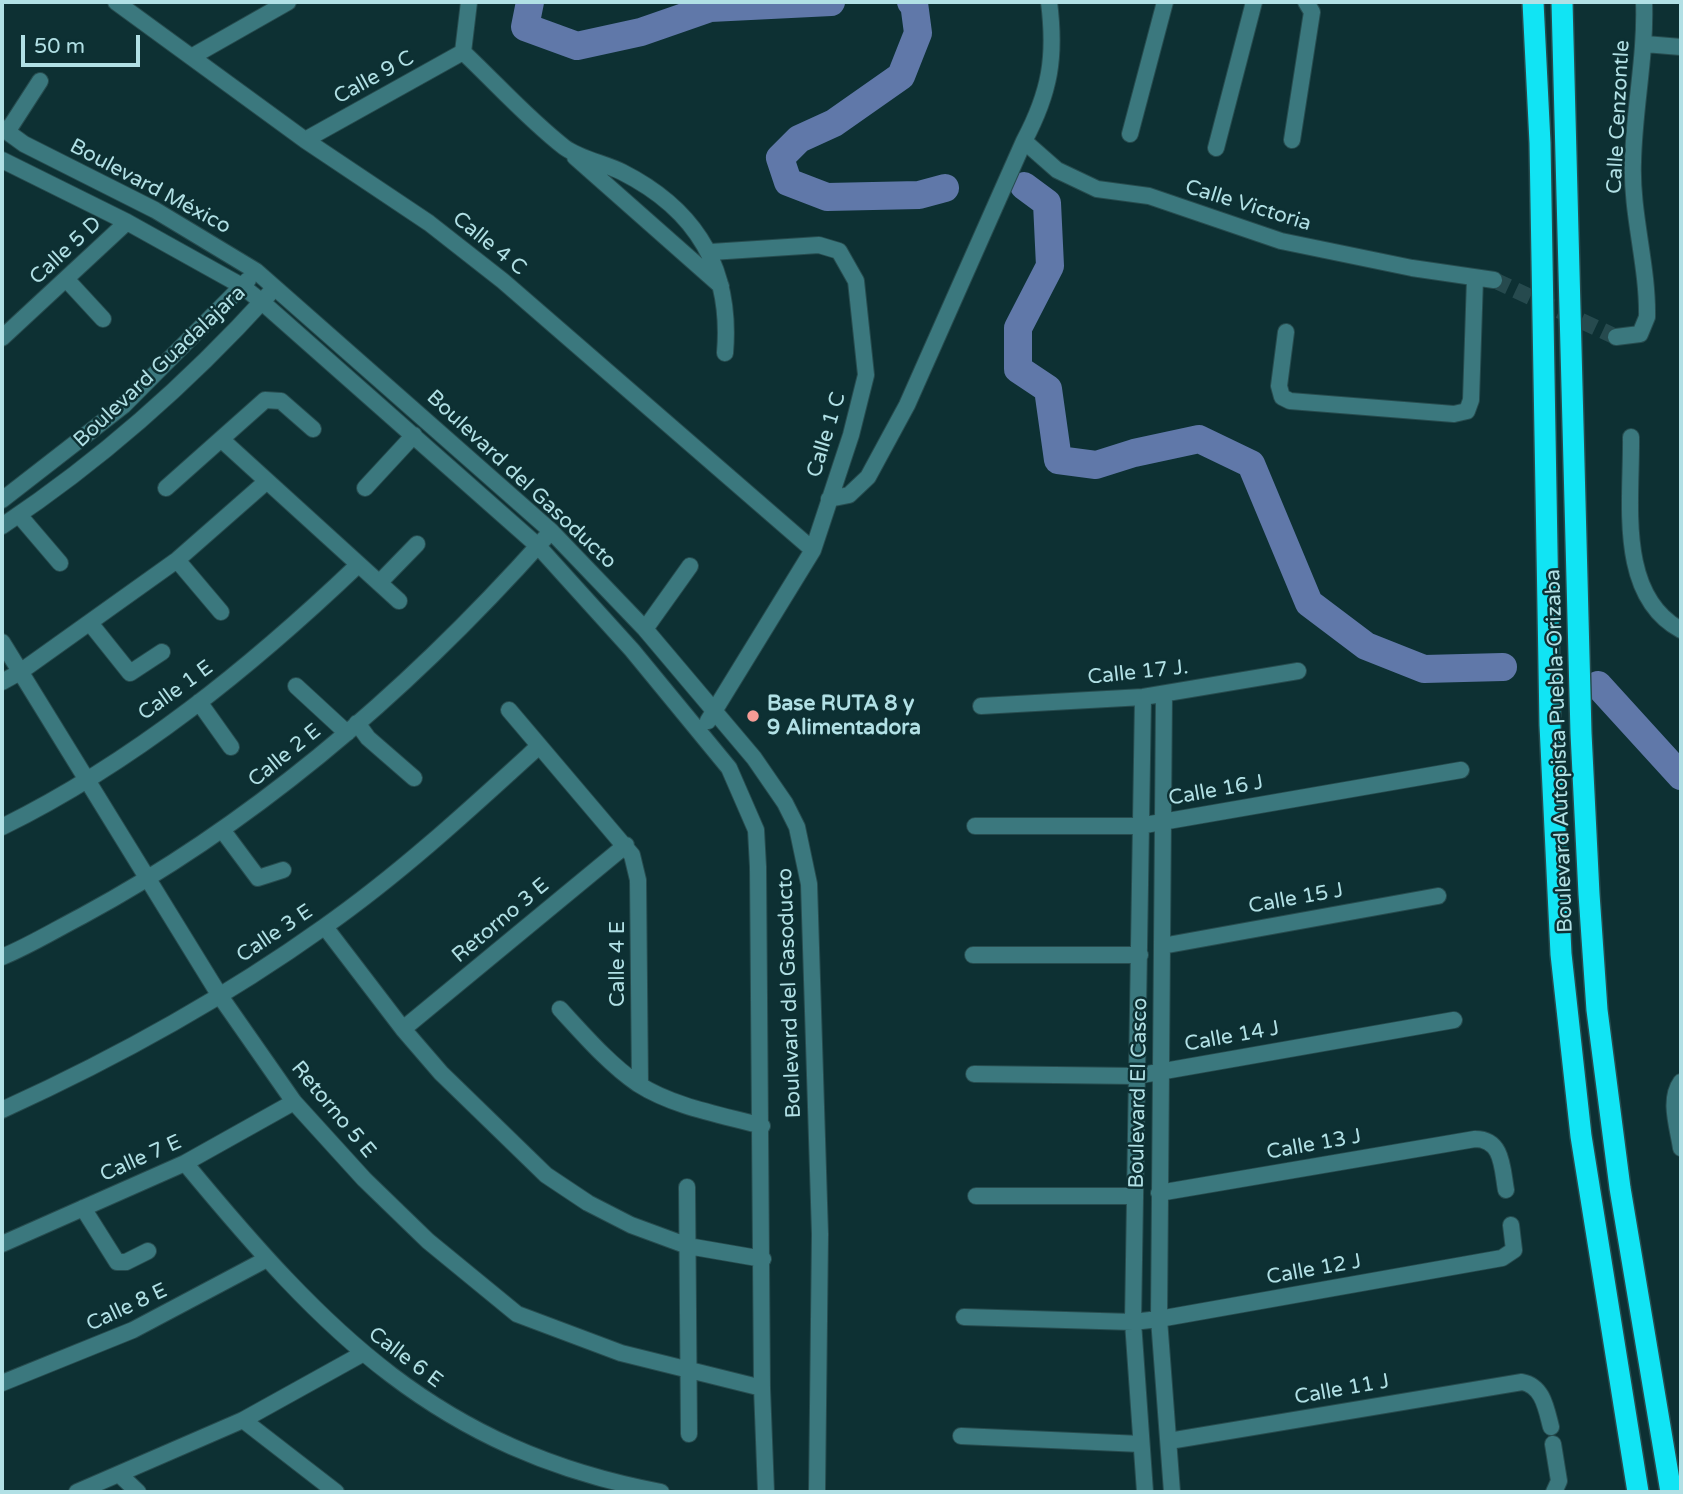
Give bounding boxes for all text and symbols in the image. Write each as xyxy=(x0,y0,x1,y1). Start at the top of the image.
scale bar xyxy=(24,21,144,65)
text: 50 m xyxy=(34,34,85,59)
street label: Calle Cenzontle xyxy=(1602,39,1636,195)
street label: Calle 9 C xyxy=(330,46,418,110)
street label: Boulevard México xyxy=(65,134,235,240)
street label: Calle Victoria xyxy=(1182,175,1314,237)
street label: Calle 4 C xyxy=(447,207,531,281)
street label: Calle 5 D xyxy=(25,212,107,290)
street label: Boulevard Guadalajara xyxy=(69,281,251,453)
street label: Boulevard del Gasoducto xyxy=(421,385,621,575)
street label: Calle 1 C xyxy=(802,390,852,480)
street label: Boulevard Autopista Puebla-Orizaba xyxy=(1541,569,1579,933)
street label: Calle 1 E xyxy=(134,655,218,727)
street label: Calle 17 J. xyxy=(1086,655,1190,691)
place label: Base RUTA 8 y 9 Alimentadora xyxy=(767,691,921,741)
marker: Base RUTA 8 y 9 Alimentadora xyxy=(745,708,761,724)
street label: Calle 2 E xyxy=(244,719,326,793)
street label: Calle 16 J xyxy=(1167,770,1265,812)
street label: Boulevard del Gasoducto xyxy=(773,867,807,1119)
street label: Retorno 3 E xyxy=(447,873,555,969)
street label: Calle 15 J xyxy=(1247,878,1345,920)
street label: Calle 3 E xyxy=(232,899,318,969)
street label: Calle 4 E xyxy=(605,921,631,1007)
street label: Boulevard El Casco xyxy=(1125,997,1153,1189)
street label: Calle 14 J xyxy=(1183,1016,1281,1058)
street label: Retorno 5 E xyxy=(285,1056,381,1164)
street label: Calle 13 J xyxy=(1265,1124,1363,1166)
street label: Calle 7 E xyxy=(96,1130,186,1188)
street label: Calle 12 J xyxy=(1265,1249,1363,1291)
street label: Calle 8 E xyxy=(83,1278,171,1338)
street label: Calle 6 E xyxy=(363,1322,447,1394)
street label: Calle 11 J xyxy=(1293,1369,1391,1411)

